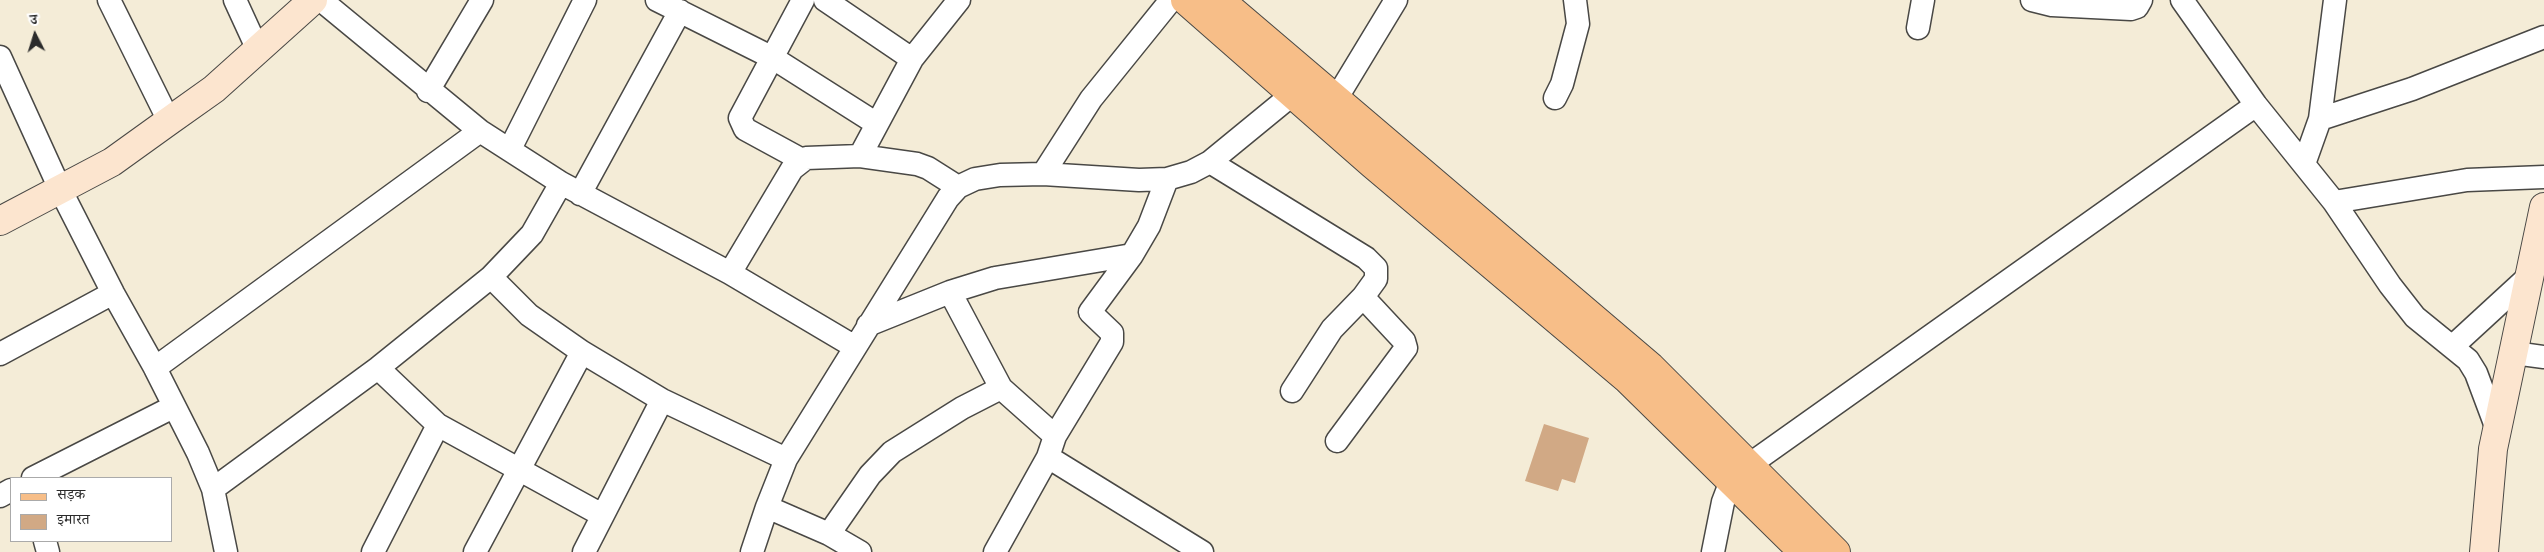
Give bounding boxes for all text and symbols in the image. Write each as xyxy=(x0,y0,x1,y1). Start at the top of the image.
north arrow xyxy=(10,10,60,60)
text: उ xyxy=(29,11,38,29)
legend xyxy=(10,477,172,542)
text: सड़क xyxy=(57,485,85,504)
text: इमारत xyxy=(57,510,90,529)

